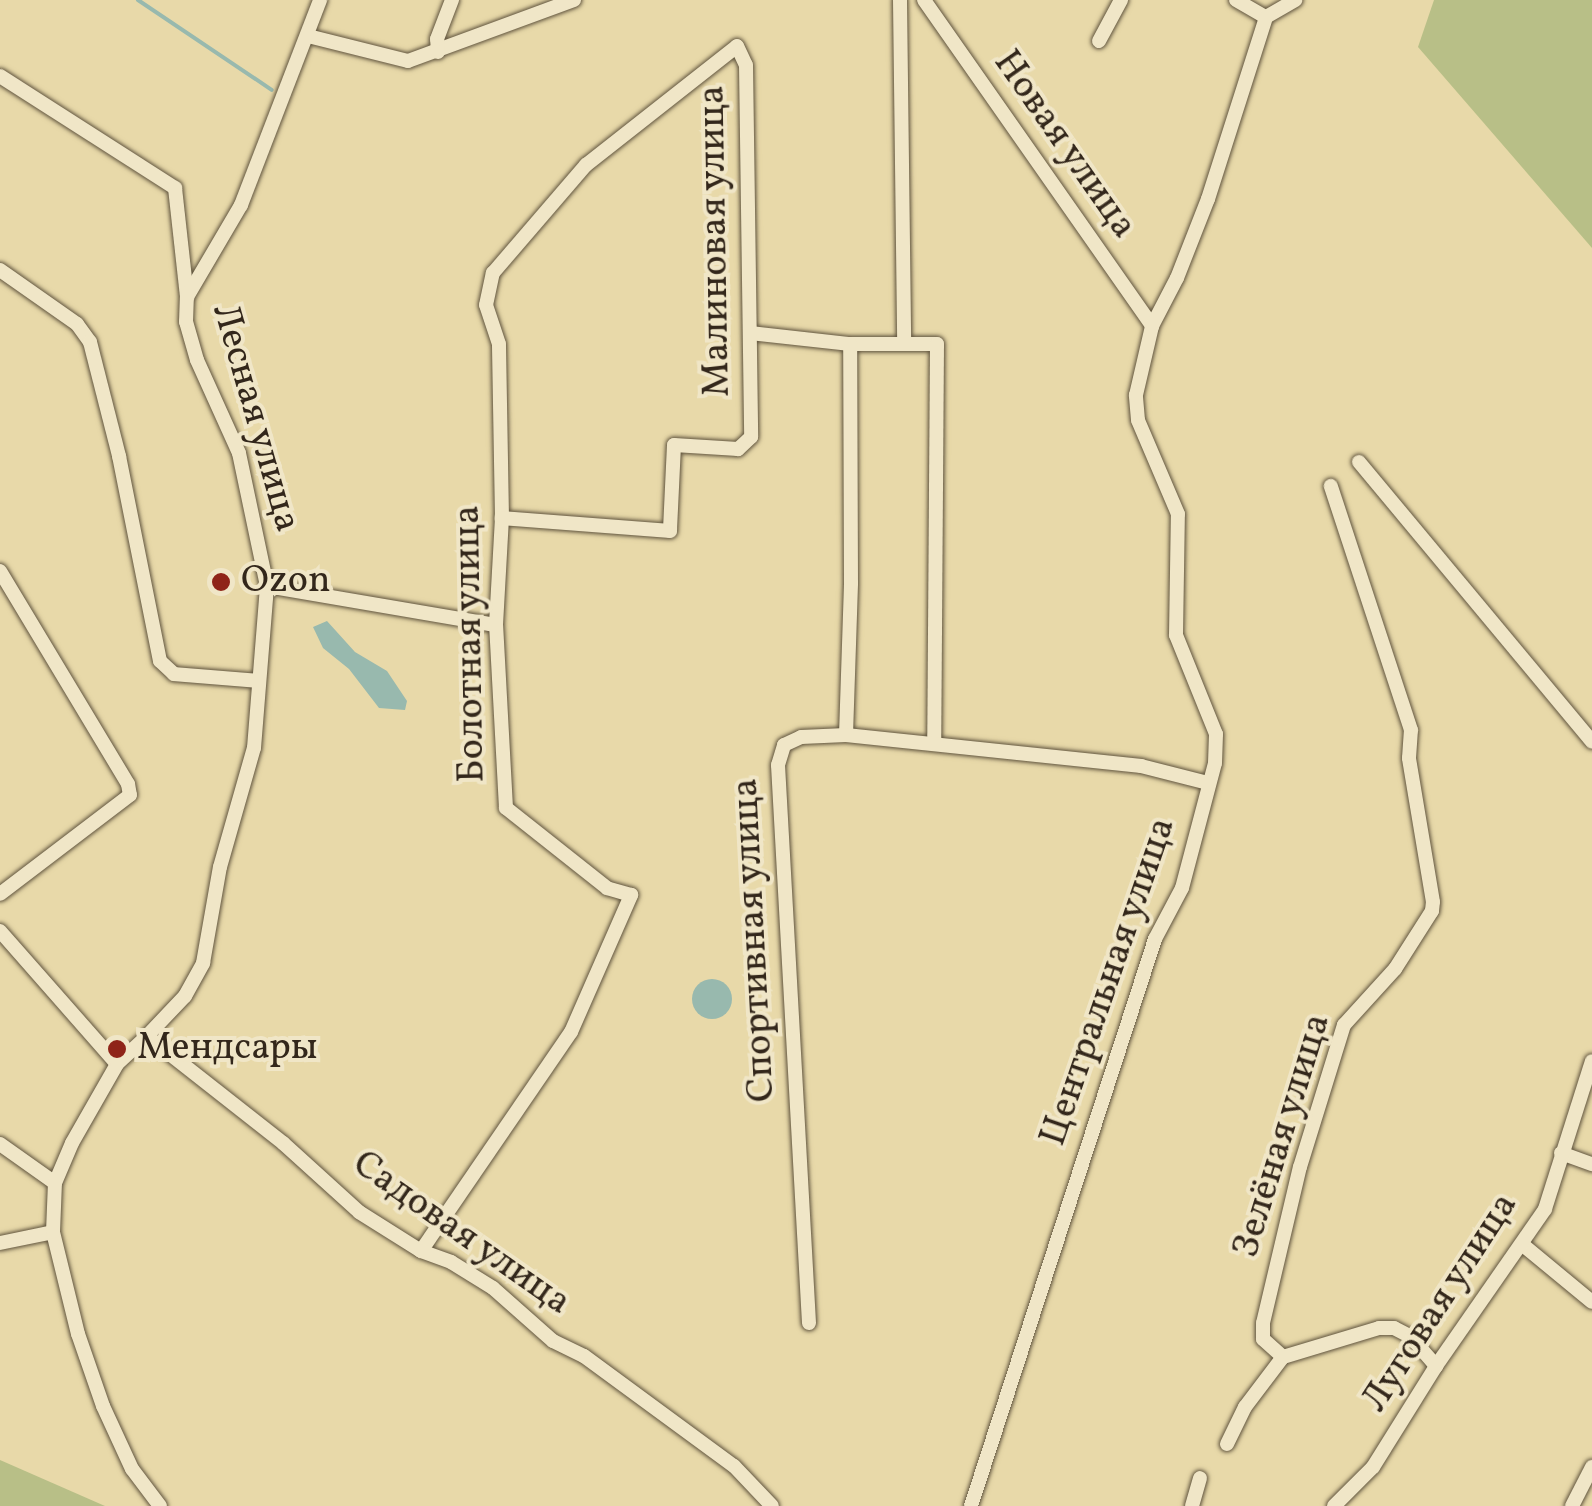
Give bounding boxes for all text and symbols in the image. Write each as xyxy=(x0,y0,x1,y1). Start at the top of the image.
street label: Новая улица xyxy=(982,42,1146,248)
street label: Малиновая улица xyxy=(690,84,742,398)
street label: Лесная улица xyxy=(201,298,309,538)
street label: Болотная улица xyxy=(446,504,496,784)
place label: Ozon xyxy=(241,559,331,605)
marker: Ozon xyxy=(210,571,232,593)
street label: Спортивная улица xyxy=(724,776,786,1104)
street label: Центральная улица xyxy=(1031,811,1187,1153)
street label: Зелёная улица xyxy=(1224,1008,1342,1264)
place label: Мендсары xyxy=(137,1026,318,1072)
marker: Мендсары xyxy=(106,1038,128,1060)
street label: Садовая улица xyxy=(343,1142,579,1326)
street label: Луговая улица xyxy=(1353,1185,1529,1421)

